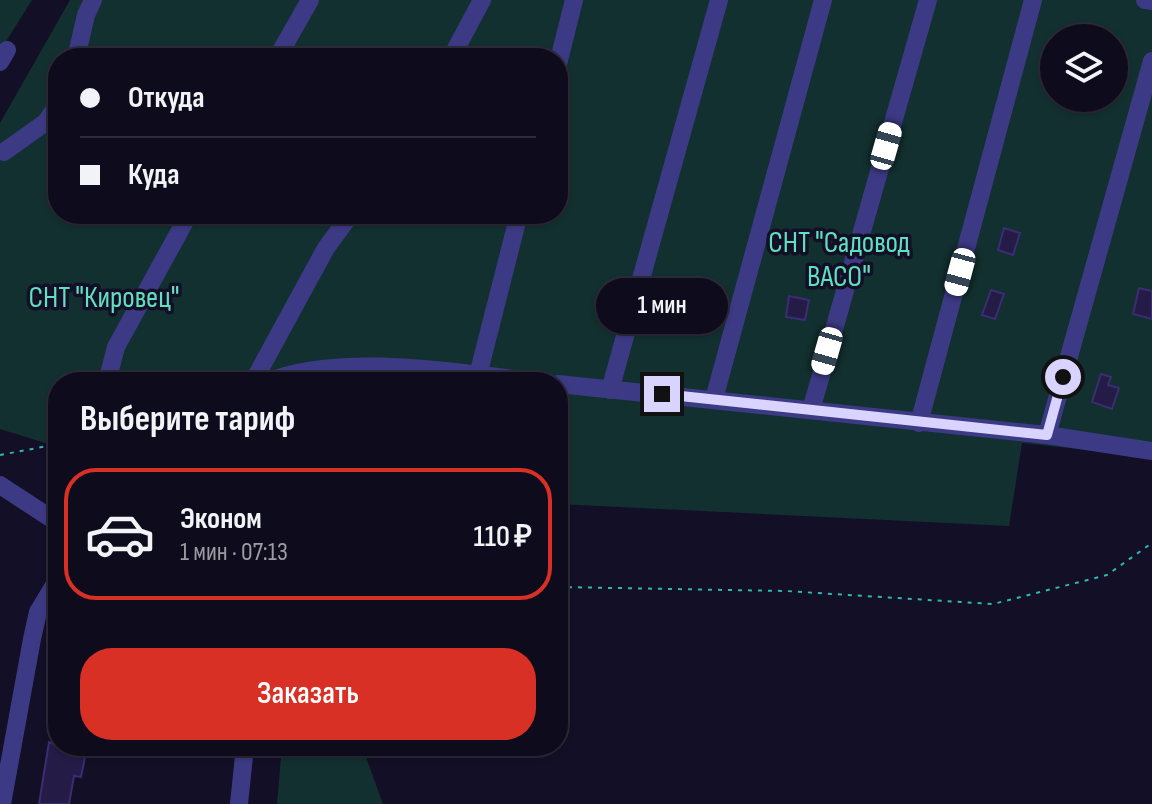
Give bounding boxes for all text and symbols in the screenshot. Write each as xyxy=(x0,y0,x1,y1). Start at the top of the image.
map controls xyxy=(1040,24,1128,112)
button: layers xyxy=(1040,24,1128,112)
text: Откуда xyxy=(128,80,205,116)
car xyxy=(868,120,904,172)
text: Куда xyxy=(128,157,179,193)
park label: СНТ "Садовод ВАСО" xyxy=(768,225,910,295)
car xyxy=(942,246,978,298)
callout: 1 мин xyxy=(596,278,728,334)
park label: СНТ "Кировец" xyxy=(28,280,180,316)
text: 1 мин xyxy=(637,290,687,321)
car xyxy=(809,325,845,377)
route start xyxy=(1045,359,1081,395)
route end xyxy=(644,376,680,412)
text: Выберите тариф xyxy=(80,398,295,441)
icon: car xyxy=(84,498,156,570)
text: Эконом xyxy=(180,501,262,537)
text: 110 ₽ xyxy=(474,519,532,555)
text: 1 мин · 07:13 xyxy=(180,537,288,568)
button: Заказать xyxy=(80,648,536,740)

